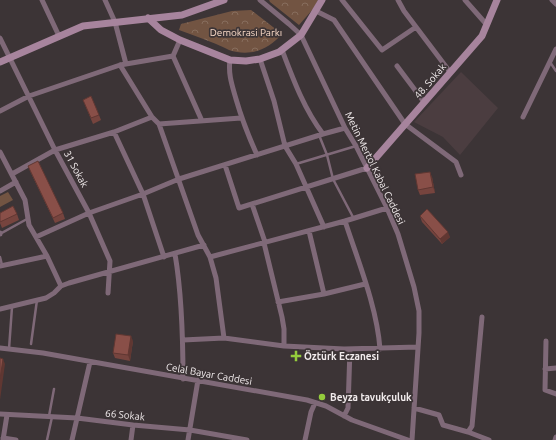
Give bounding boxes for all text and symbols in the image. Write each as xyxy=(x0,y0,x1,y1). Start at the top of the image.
park label: Demokrasi Parkı xyxy=(210,27,282,38)
street label: 48. Sokak xyxy=(412,61,448,101)
street label: Metin Mertol Kabal Caddesi xyxy=(343,110,407,226)
street label: 31 Sokak xyxy=(62,149,90,189)
place label: Öztürk Eczanesi xyxy=(304,350,379,362)
marker: Öztürk Eczanesi xyxy=(291,351,301,361)
street label: Celal Bayar Caddesi xyxy=(165,361,253,387)
marker: Beyza tavukçuluk xyxy=(317,392,327,402)
place label: Beyza tavukçuluk xyxy=(330,392,412,403)
street label: 66 Sokak xyxy=(105,407,145,423)

